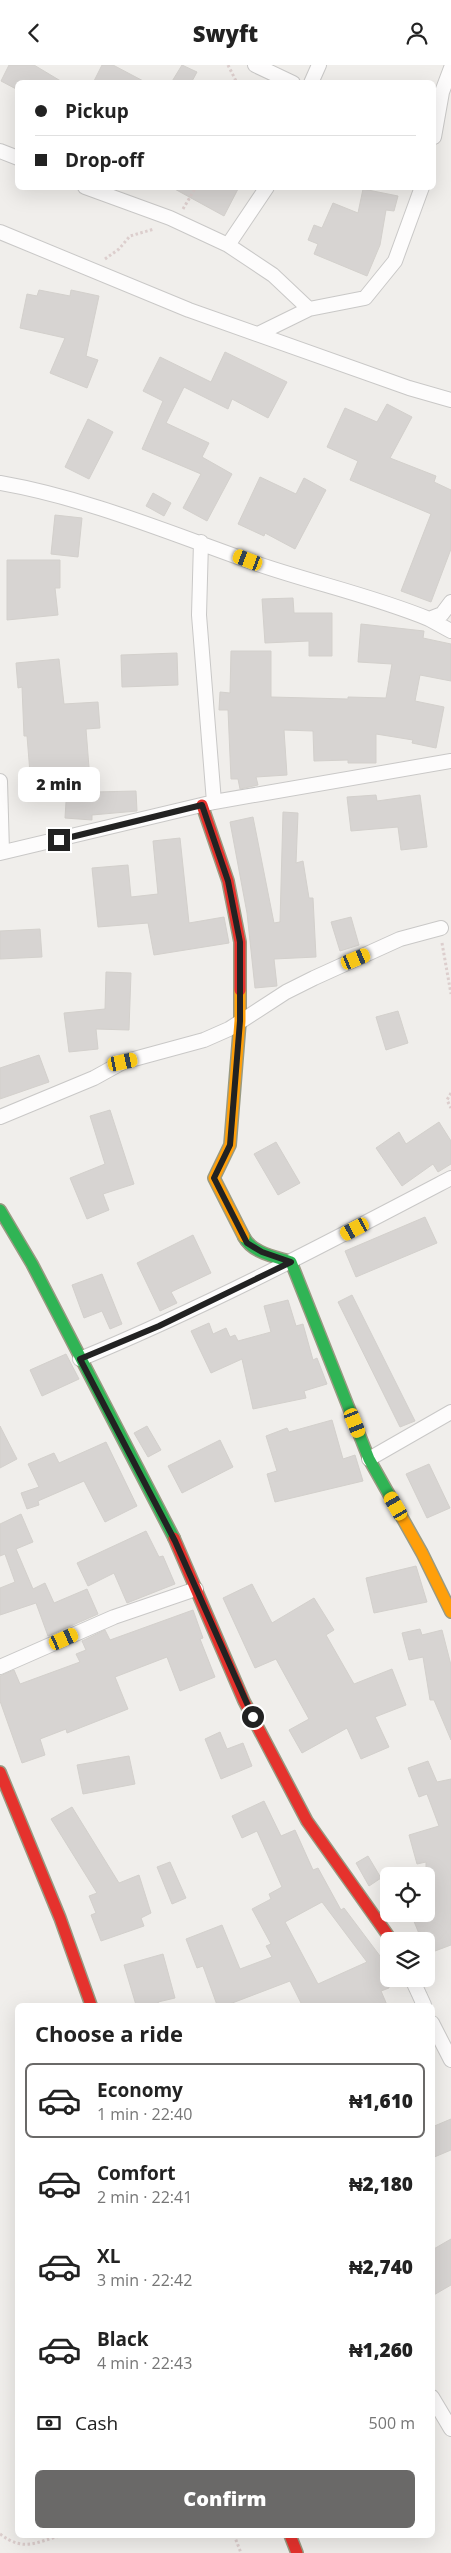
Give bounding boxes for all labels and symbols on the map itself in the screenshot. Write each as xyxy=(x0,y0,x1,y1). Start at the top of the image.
car xyxy=(231,548,264,572)
callout: 2 min xyxy=(18,767,100,803)
route end xyxy=(48,829,70,851)
car xyxy=(339,946,372,972)
car xyxy=(106,1052,139,1072)
car xyxy=(338,1215,371,1243)
car xyxy=(342,1406,367,1440)
car xyxy=(382,1489,409,1523)
car xyxy=(47,1626,80,1652)
route start xyxy=(242,1706,264,1728)

